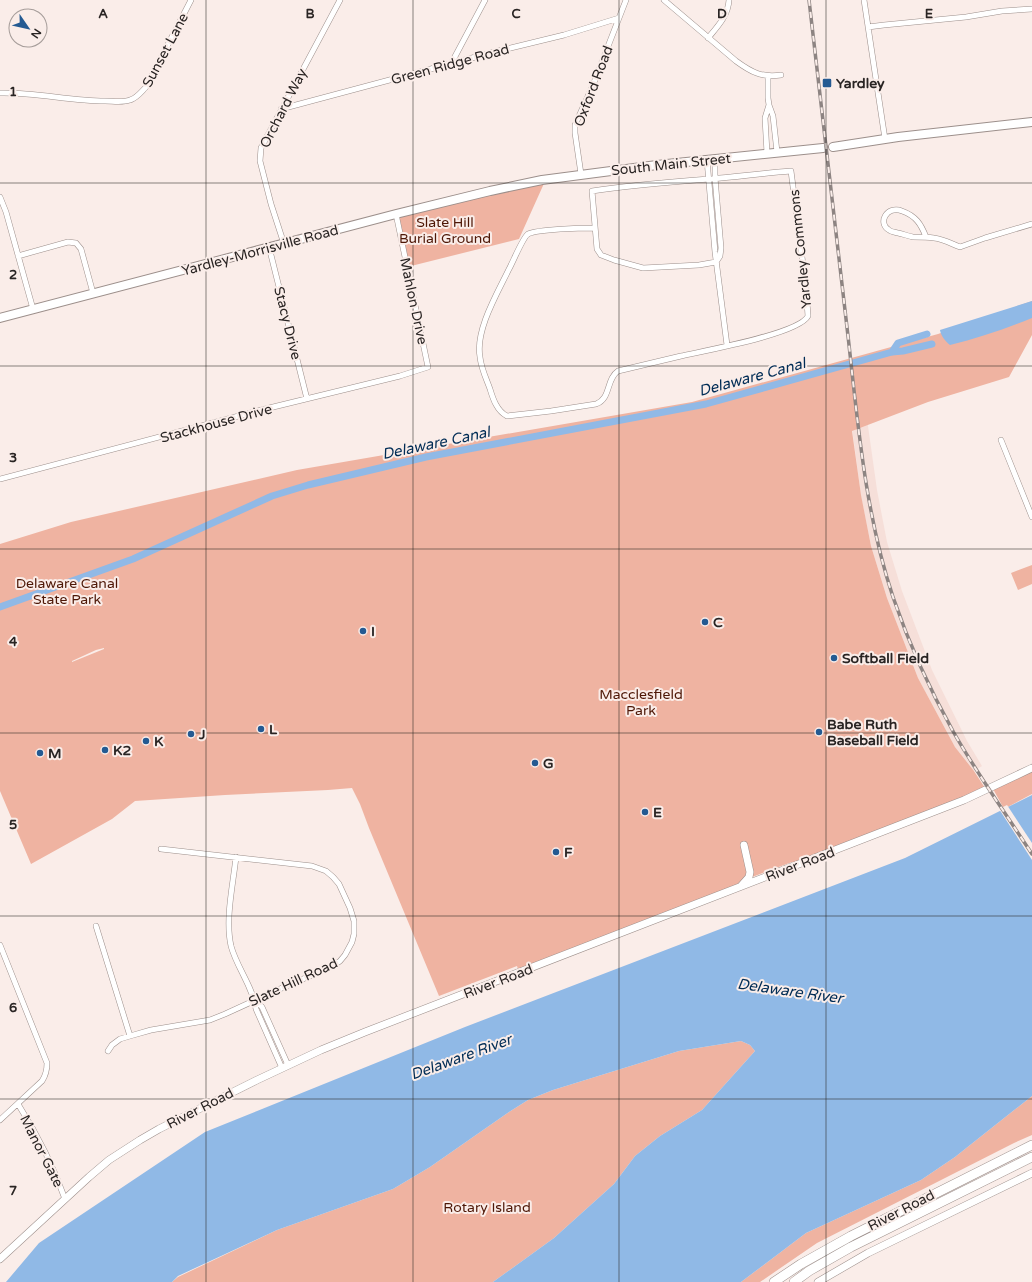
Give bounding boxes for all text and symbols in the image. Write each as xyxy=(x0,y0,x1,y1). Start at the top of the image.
text: A xyxy=(98,6,108,22)
text: B xyxy=(305,6,315,22)
text: C xyxy=(511,6,521,22)
text: D xyxy=(717,6,727,22)
text: E xyxy=(925,6,933,22)
north arrow xyxy=(8,8,48,48)
street label: Sunset Lane xyxy=(139,10,192,90)
text: N xyxy=(28,26,44,41)
street label: Green Ridge Road xyxy=(389,41,511,88)
street label: Oxford Road xyxy=(570,43,617,129)
street label: Orchard Way xyxy=(256,65,311,151)
place label: Yardley xyxy=(836,75,885,92)
marker: Yardley xyxy=(821,77,833,89)
text: 1 xyxy=(9,84,17,100)
street label: South Main Street xyxy=(610,150,732,179)
street label: Yardley Commons xyxy=(786,188,815,309)
park label: Slate Hill Burial Ground xyxy=(399,214,491,247)
street label: Yardley-Morrisville Road xyxy=(180,221,340,280)
street label: Mahlon Drive xyxy=(396,256,431,346)
text: 2 xyxy=(9,267,17,283)
street label: Stacy Drive xyxy=(270,285,305,361)
water label: Delaware Canal xyxy=(697,354,810,400)
street label: Stackhouse Drive xyxy=(158,400,274,447)
water label: Delaware Canal xyxy=(380,422,494,463)
text: 3 xyxy=(9,450,17,466)
park label: Delaware Canal State Park xyxy=(16,575,118,608)
place label: C xyxy=(713,614,723,631)
marker: C xyxy=(700,617,710,627)
place label: I xyxy=(371,623,375,640)
marker: I xyxy=(358,626,368,636)
text: 4 xyxy=(9,634,18,650)
place label: Softball Field xyxy=(842,650,929,667)
marker: Softball Field xyxy=(829,653,839,663)
park label: Macclesfield Park xyxy=(599,686,683,719)
place label: Babe Ruth Baseball Field xyxy=(827,716,919,749)
place label: L xyxy=(269,721,278,738)
marker: L xyxy=(256,724,266,734)
place label: J xyxy=(198,726,206,743)
marker: Babe Ruth Baseball Field xyxy=(814,727,824,737)
marker: J xyxy=(186,729,196,739)
place label: K xyxy=(154,733,164,750)
marker: K xyxy=(141,736,151,746)
place label: K2 xyxy=(113,742,131,759)
place label: M xyxy=(48,745,62,762)
marker: K2 xyxy=(100,745,110,755)
marker: M xyxy=(35,748,45,758)
place label: G xyxy=(543,755,554,772)
marker: G xyxy=(530,758,540,768)
place label: E xyxy=(653,804,662,821)
marker: E xyxy=(640,807,650,817)
text: 5 xyxy=(9,817,17,833)
street label: River Road xyxy=(763,843,837,885)
place label: F xyxy=(564,844,573,861)
marker: F xyxy=(551,847,561,857)
street label: Slate Hill Road xyxy=(246,954,340,1010)
street label: River Road xyxy=(461,960,535,1002)
water label: Delaware River xyxy=(736,975,846,1008)
text: 6 xyxy=(9,1000,17,1016)
water label: Delaware River xyxy=(408,1030,516,1084)
street label: River Road xyxy=(164,1084,237,1133)
street label: Manor Gate xyxy=(16,1112,67,1190)
text: 7 xyxy=(9,1183,17,1199)
street label: River Road xyxy=(865,1186,938,1235)
park label: Rotary Island xyxy=(443,1199,531,1216)

